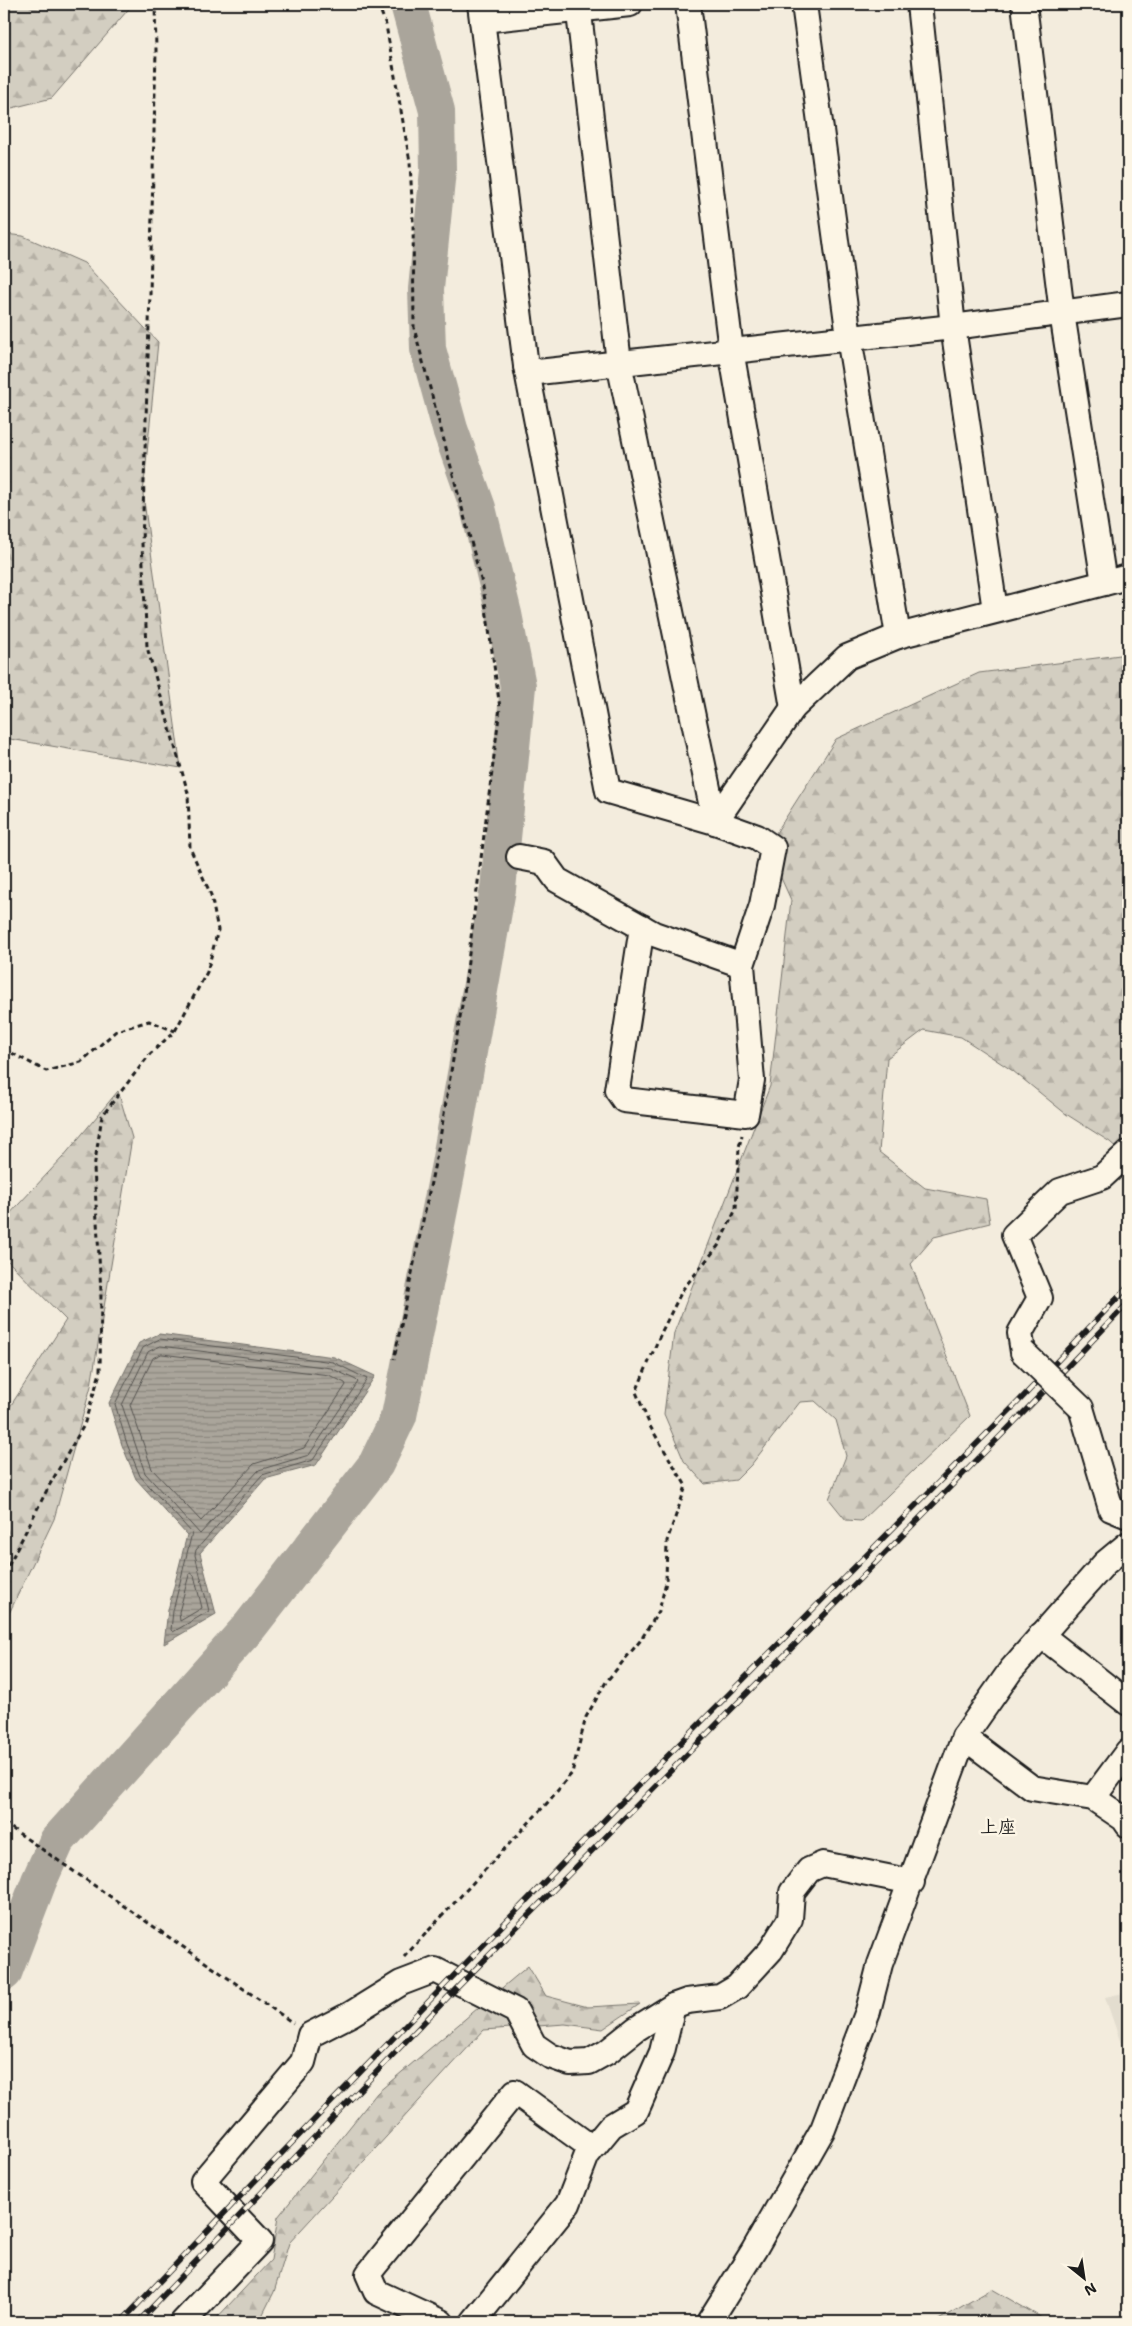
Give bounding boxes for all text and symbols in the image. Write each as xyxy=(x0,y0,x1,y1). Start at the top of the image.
district label: 上座 xyxy=(980,1815,1016,1839)
north arrow xyxy=(1060,2254,1110,2304)
text: N xyxy=(1081,2279,1100,2300)

